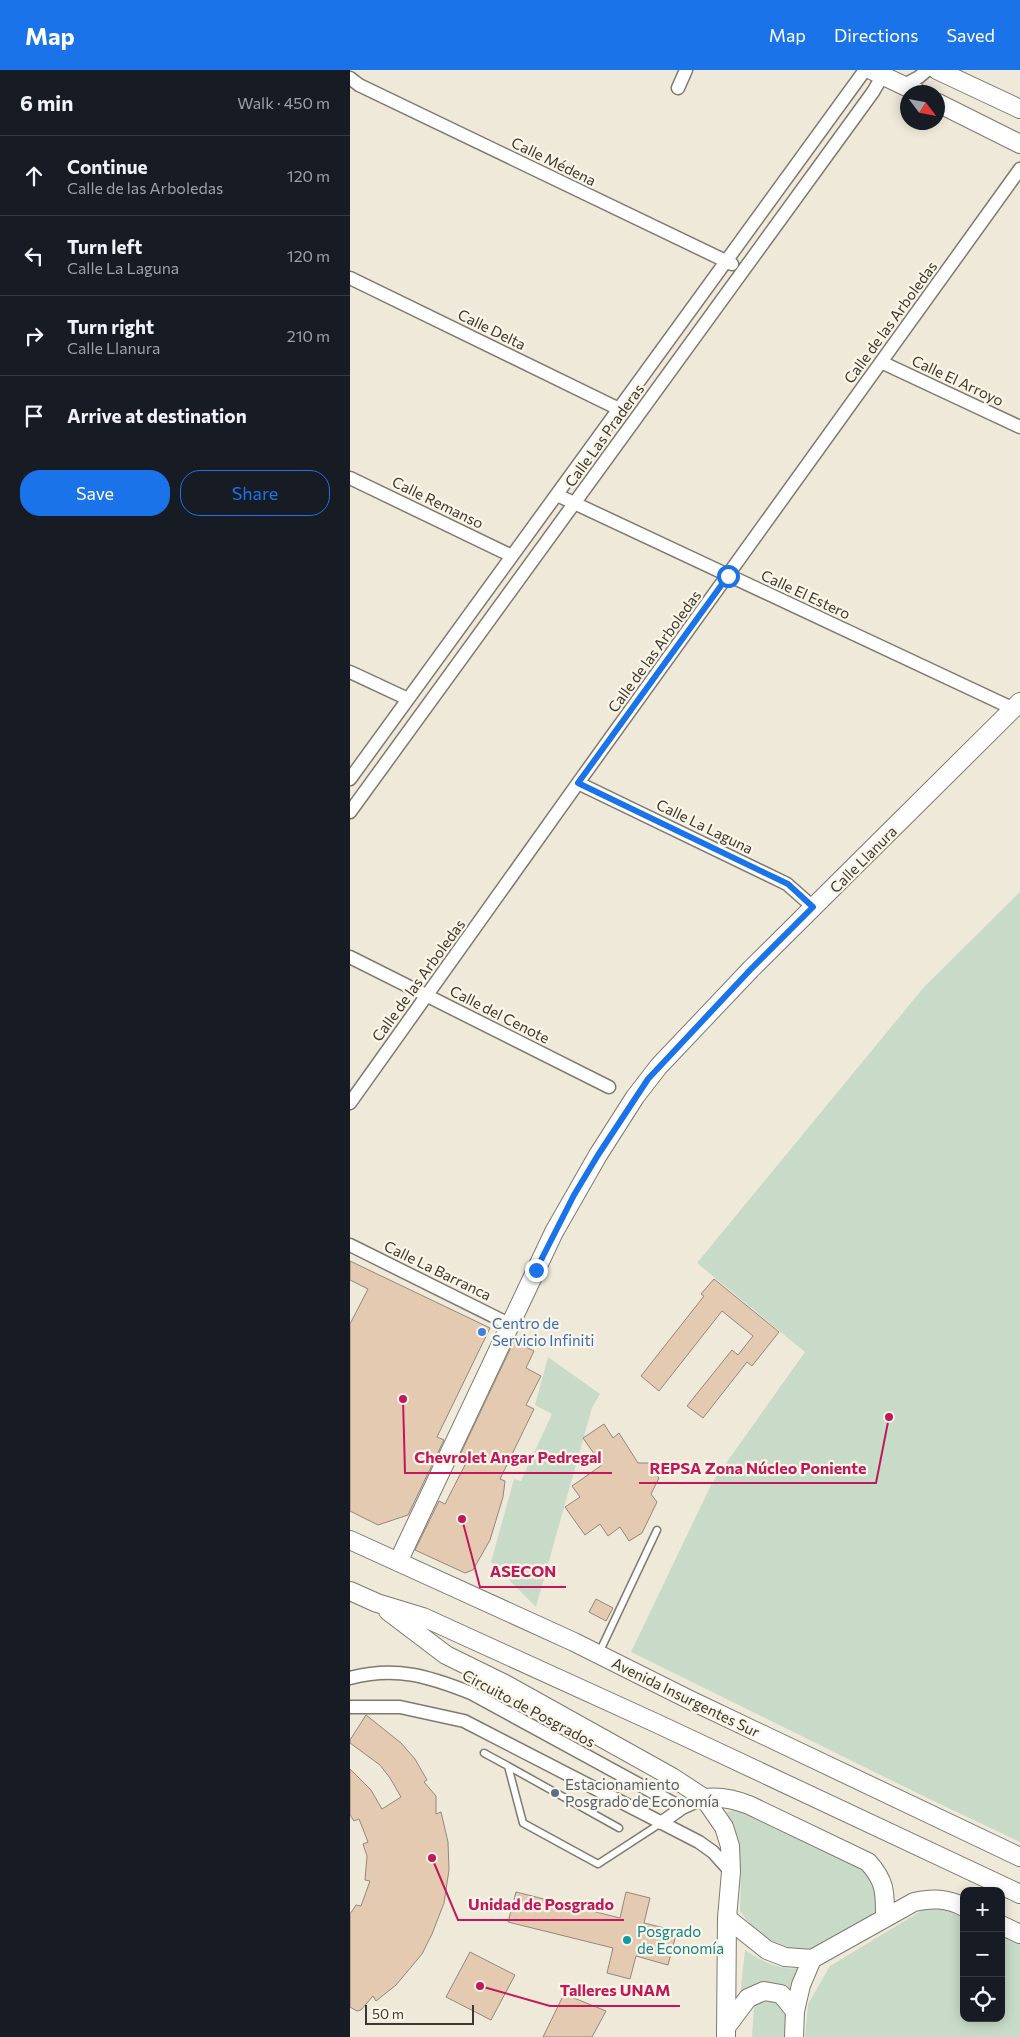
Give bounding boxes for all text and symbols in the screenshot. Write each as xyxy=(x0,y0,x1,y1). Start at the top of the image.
text: Map xyxy=(25,21,75,50)
text: Map xyxy=(769,24,806,46)
text: Directions xyxy=(834,24,918,46)
text: Saved xyxy=(946,24,995,46)
north arrow xyxy=(900,85,945,130)
text: 6 min xyxy=(20,90,73,115)
text: Walk · 450 m xyxy=(237,93,330,112)
street label: Calle Médena xyxy=(509,133,599,189)
text: Continue xyxy=(67,155,147,178)
icon: ahead xyxy=(20,162,48,190)
text: 120 m xyxy=(287,166,330,185)
text: Calle de las Arboledas xyxy=(67,178,223,197)
text: Turn left xyxy=(67,235,142,258)
icon: left xyxy=(20,242,48,270)
text: 120 m xyxy=(287,246,330,265)
street label: Calle de las Arboledas xyxy=(840,257,940,387)
text: Calle La Laguna xyxy=(67,258,179,277)
street label: Calle Delta xyxy=(455,305,529,353)
text: Turn right xyxy=(67,315,154,338)
icon: right xyxy=(20,322,48,350)
text: 210 m xyxy=(287,326,330,345)
text: Calle Llanura xyxy=(67,338,160,357)
street label: Calle El Arroyo xyxy=(909,351,1007,409)
street label: Calle Las Praderas xyxy=(561,380,647,490)
icon: arrive xyxy=(20,402,48,430)
text: Arrive at destination xyxy=(67,404,247,427)
button: Save xyxy=(20,470,170,516)
button: Share xyxy=(180,470,330,516)
street label: Calle Remanso xyxy=(389,472,487,532)
route start xyxy=(717,565,740,588)
street label: Calle El Estero xyxy=(759,565,854,623)
street label: Calle de las Arboledas xyxy=(604,586,704,716)
street label: Calle La Laguna xyxy=(654,795,756,857)
street label: Calle Llanura xyxy=(826,822,900,896)
street label: Calle de las Arboledas xyxy=(368,915,468,1045)
street label: Calle del Cenote xyxy=(447,981,553,1047)
street label: Calle La Barranca xyxy=(382,1236,494,1304)
route end xyxy=(525,1259,548,1282)
place label: Centro de Servicio Infiniti xyxy=(492,1314,594,1349)
marker: Centro de Servicio Infiniti xyxy=(476,1326,488,1338)
callout: Chevrolet Angar Pedregal xyxy=(405,1442,612,1473)
text: Chevrolet Angar Pedregal xyxy=(414,1447,602,1466)
callout: REPSA Zona Núcleo Poniente xyxy=(639,1452,876,1483)
text: REPSA Zona Núcleo Poniente xyxy=(650,1458,866,1477)
callout: ASECON xyxy=(480,1556,566,1587)
text: ASECON xyxy=(490,1561,556,1580)
street label: Avenida Insurgentes Sur xyxy=(609,1653,763,1741)
street label: Circuito de Posgrados xyxy=(460,1665,599,1751)
place label: Estacionamiento Posgrado de Economía xyxy=(565,1775,719,1810)
marker: Estacionamiento Posgrado de Economía xyxy=(549,1787,561,1799)
map controls xyxy=(960,1887,1005,2022)
button: + xyxy=(960,1887,1005,1932)
callout: Unidad de Posgrado xyxy=(458,1889,624,1920)
text: Unidad de Posgrado xyxy=(468,1894,614,1913)
place label: Posgrado de Economía xyxy=(637,1922,724,1957)
button: − xyxy=(960,1932,1005,1977)
marker: Posgrado de Economía xyxy=(621,1934,633,1946)
callout: Talleres UNAM xyxy=(550,1975,680,2006)
button: locate xyxy=(960,1977,1005,2022)
text: Talleres UNAM xyxy=(560,1980,670,1999)
scale bar xyxy=(365,2002,474,2025)
text: 50 m xyxy=(372,2005,404,2022)

